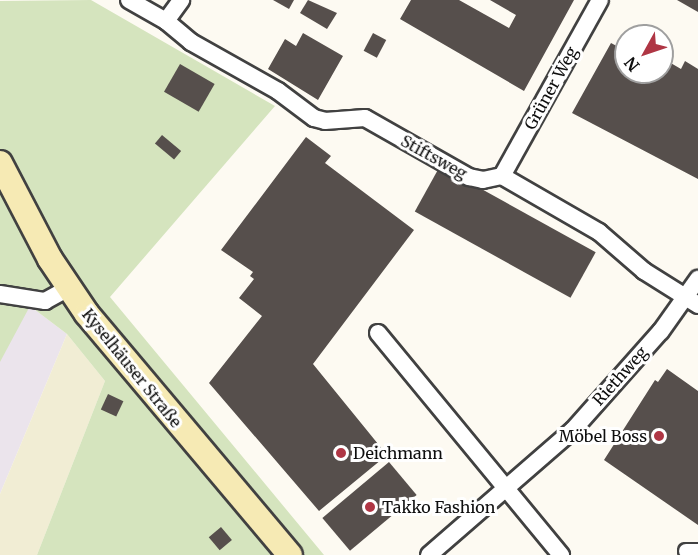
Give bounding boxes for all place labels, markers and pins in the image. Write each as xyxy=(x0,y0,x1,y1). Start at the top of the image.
place label: Möbel Boss xyxy=(559,426,647,446)
marker: Möbel Boss xyxy=(652,429,666,443)
place label: Deichmann xyxy=(353,443,443,463)
marker: Deichmann xyxy=(334,446,348,460)
place label: Takko Fashion xyxy=(382,497,495,517)
marker: Takko Fashion xyxy=(363,500,377,514)

